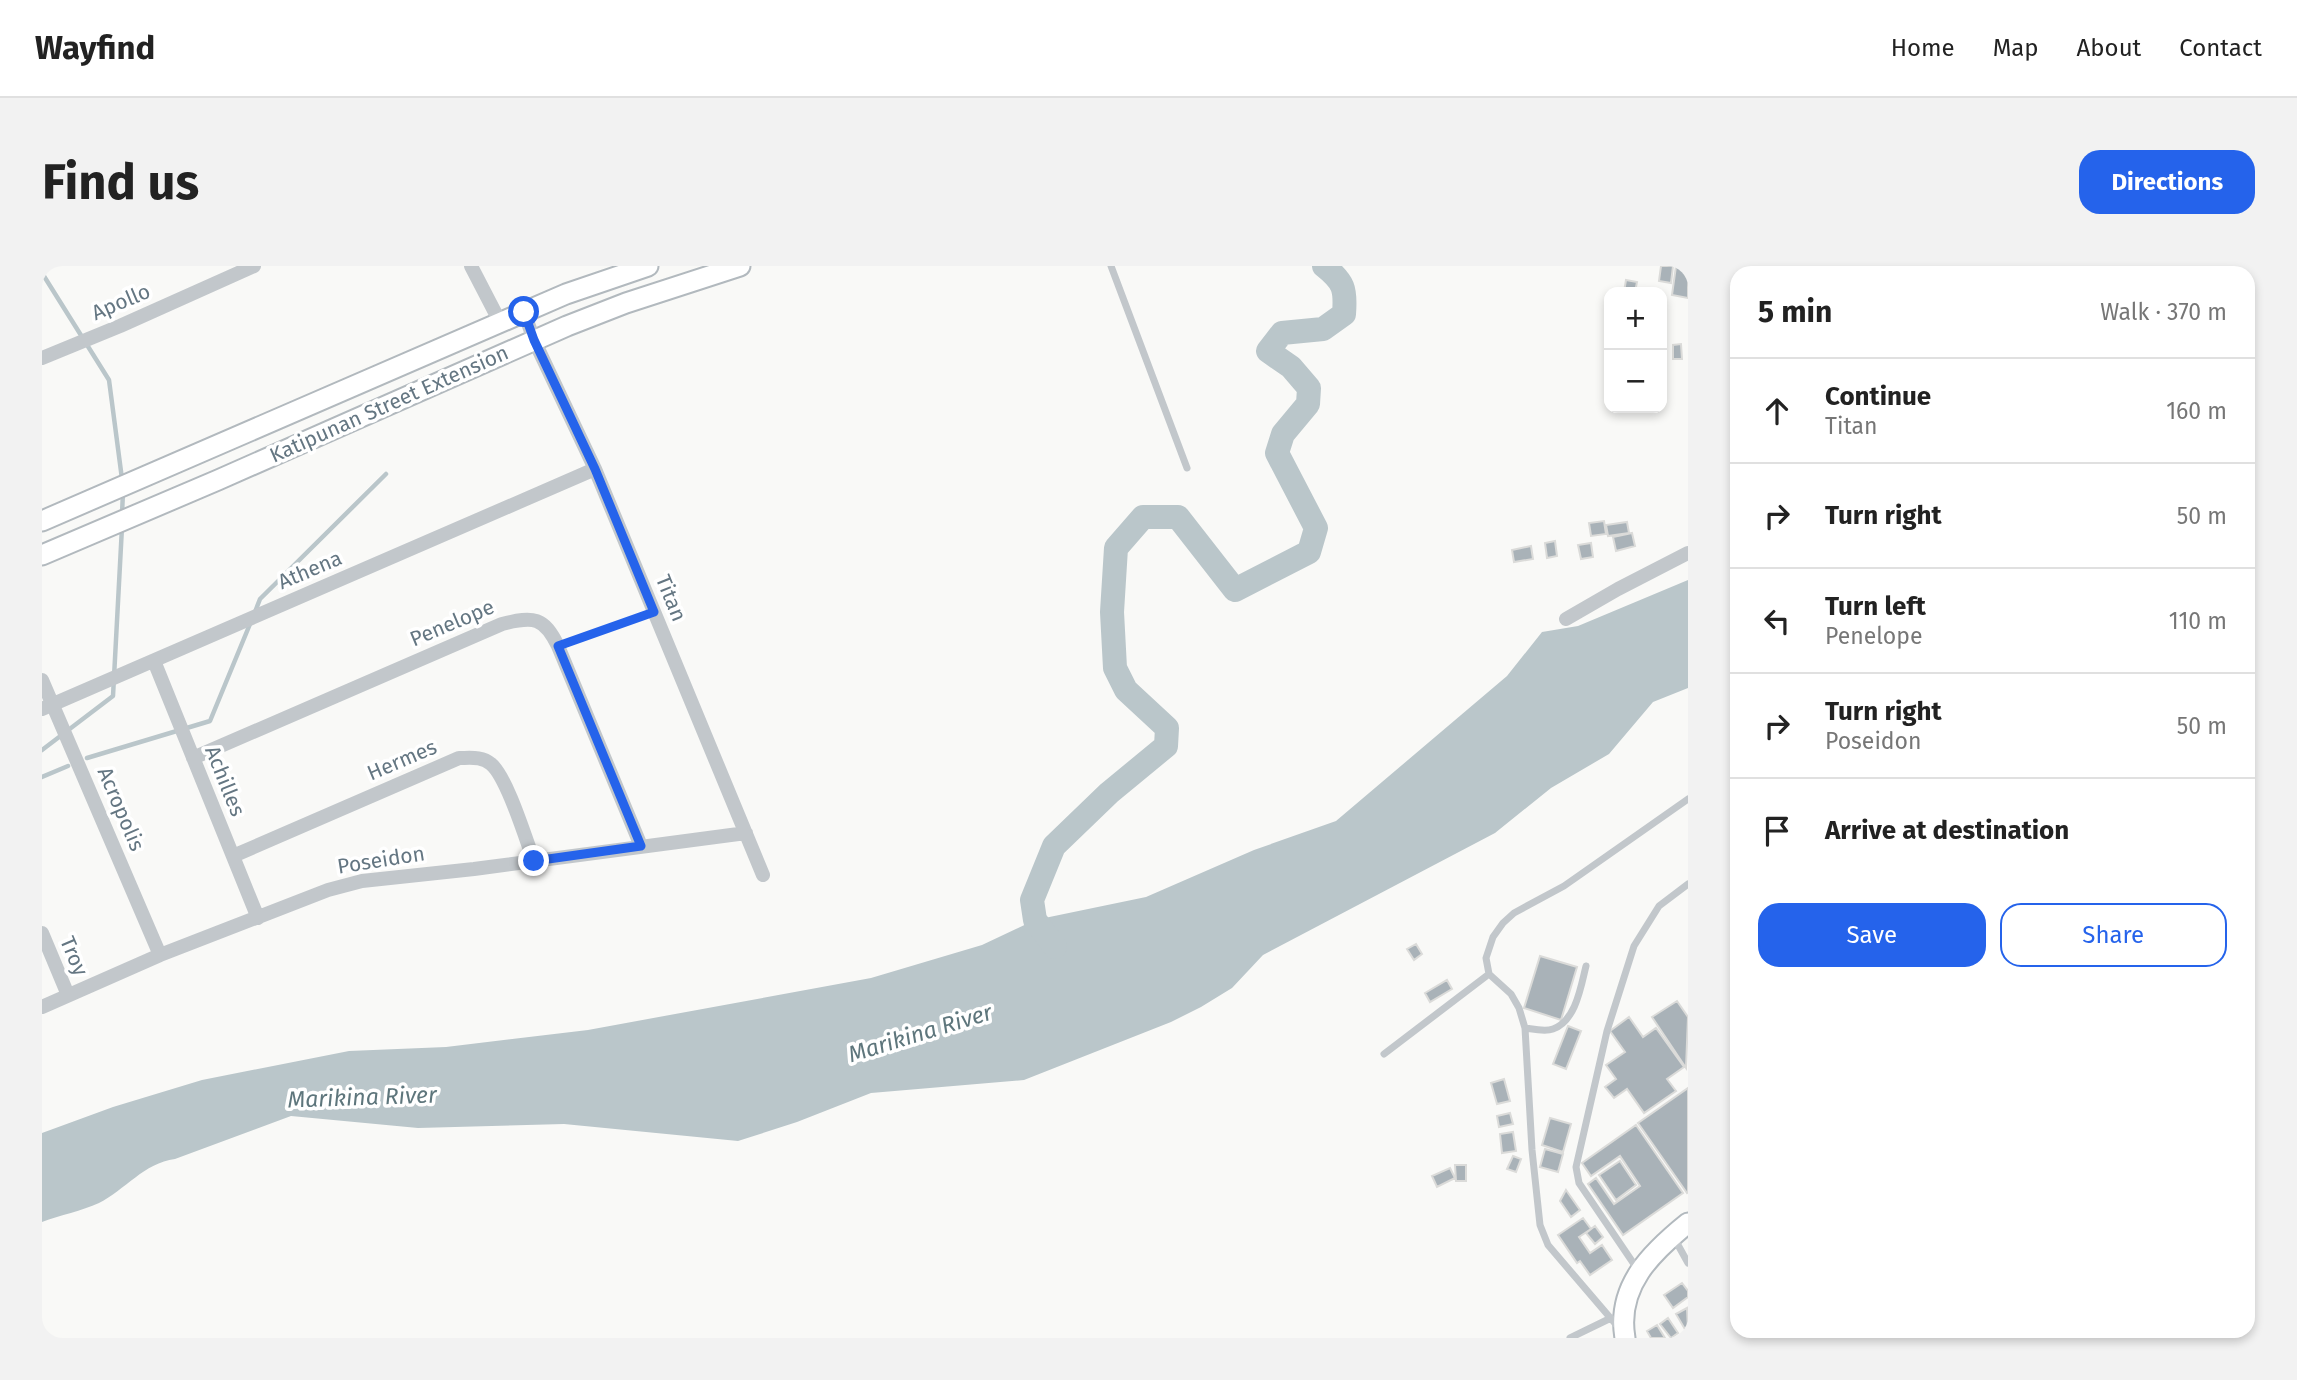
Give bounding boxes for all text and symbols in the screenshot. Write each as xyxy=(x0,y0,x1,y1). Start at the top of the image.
text: Wayfind xyxy=(35,28,155,68)
text: Home xyxy=(1891,34,1955,62)
text: Map xyxy=(1993,34,2039,62)
text: About xyxy=(2077,34,2141,62)
text: Contact xyxy=(2179,34,2262,62)
button: Directions xyxy=(2079,150,2255,214)
text: Find us xyxy=(42,153,199,212)
street label: Apollo xyxy=(88,278,154,326)
map controls xyxy=(1604,287,1667,413)
button: + xyxy=(1604,287,1667,350)
text: 5 min xyxy=(1758,294,1832,330)
route start xyxy=(508,296,539,327)
text: Walk · 370 m xyxy=(2100,298,2227,326)
street label: Katipunan Street Extension xyxy=(266,340,512,468)
button: − xyxy=(1604,350,1667,413)
text: Continue xyxy=(1825,381,1931,412)
icon: ahead xyxy=(1758,392,1796,430)
text: 160 m xyxy=(2166,397,2227,425)
text: Titan xyxy=(1825,412,1878,440)
icon: right xyxy=(1758,497,1796,535)
text: Turn right xyxy=(1825,500,1942,531)
text: 50 m xyxy=(2177,502,2227,530)
street label: Athena xyxy=(274,545,346,595)
street label: Titan xyxy=(650,571,692,625)
text: Turn left xyxy=(1825,591,1926,622)
street label: Penelope xyxy=(406,594,498,652)
icon: left xyxy=(1758,602,1796,640)
text: 110 m xyxy=(2169,607,2227,635)
text: Penelope xyxy=(1825,622,1922,650)
text: Turn right xyxy=(1825,696,1942,727)
icon: right xyxy=(1758,707,1796,745)
text: 50 m xyxy=(2177,712,2227,740)
text: Poseidon xyxy=(1825,727,1922,755)
street label: Hermes xyxy=(363,734,441,786)
street label: Achilles xyxy=(199,742,251,820)
street label: Acropolis xyxy=(92,763,150,855)
icon: arrive xyxy=(1758,812,1796,850)
text: Arrive at destination xyxy=(1825,815,2069,846)
street label: Poseidon xyxy=(335,840,427,880)
route end xyxy=(518,845,549,876)
button: Save xyxy=(1758,903,1986,967)
button: Share xyxy=(2000,903,2227,967)
street label: Troy xyxy=(54,932,94,980)
water label: Marikina River xyxy=(845,997,997,1068)
water label: Marikina River xyxy=(287,1080,438,1114)

